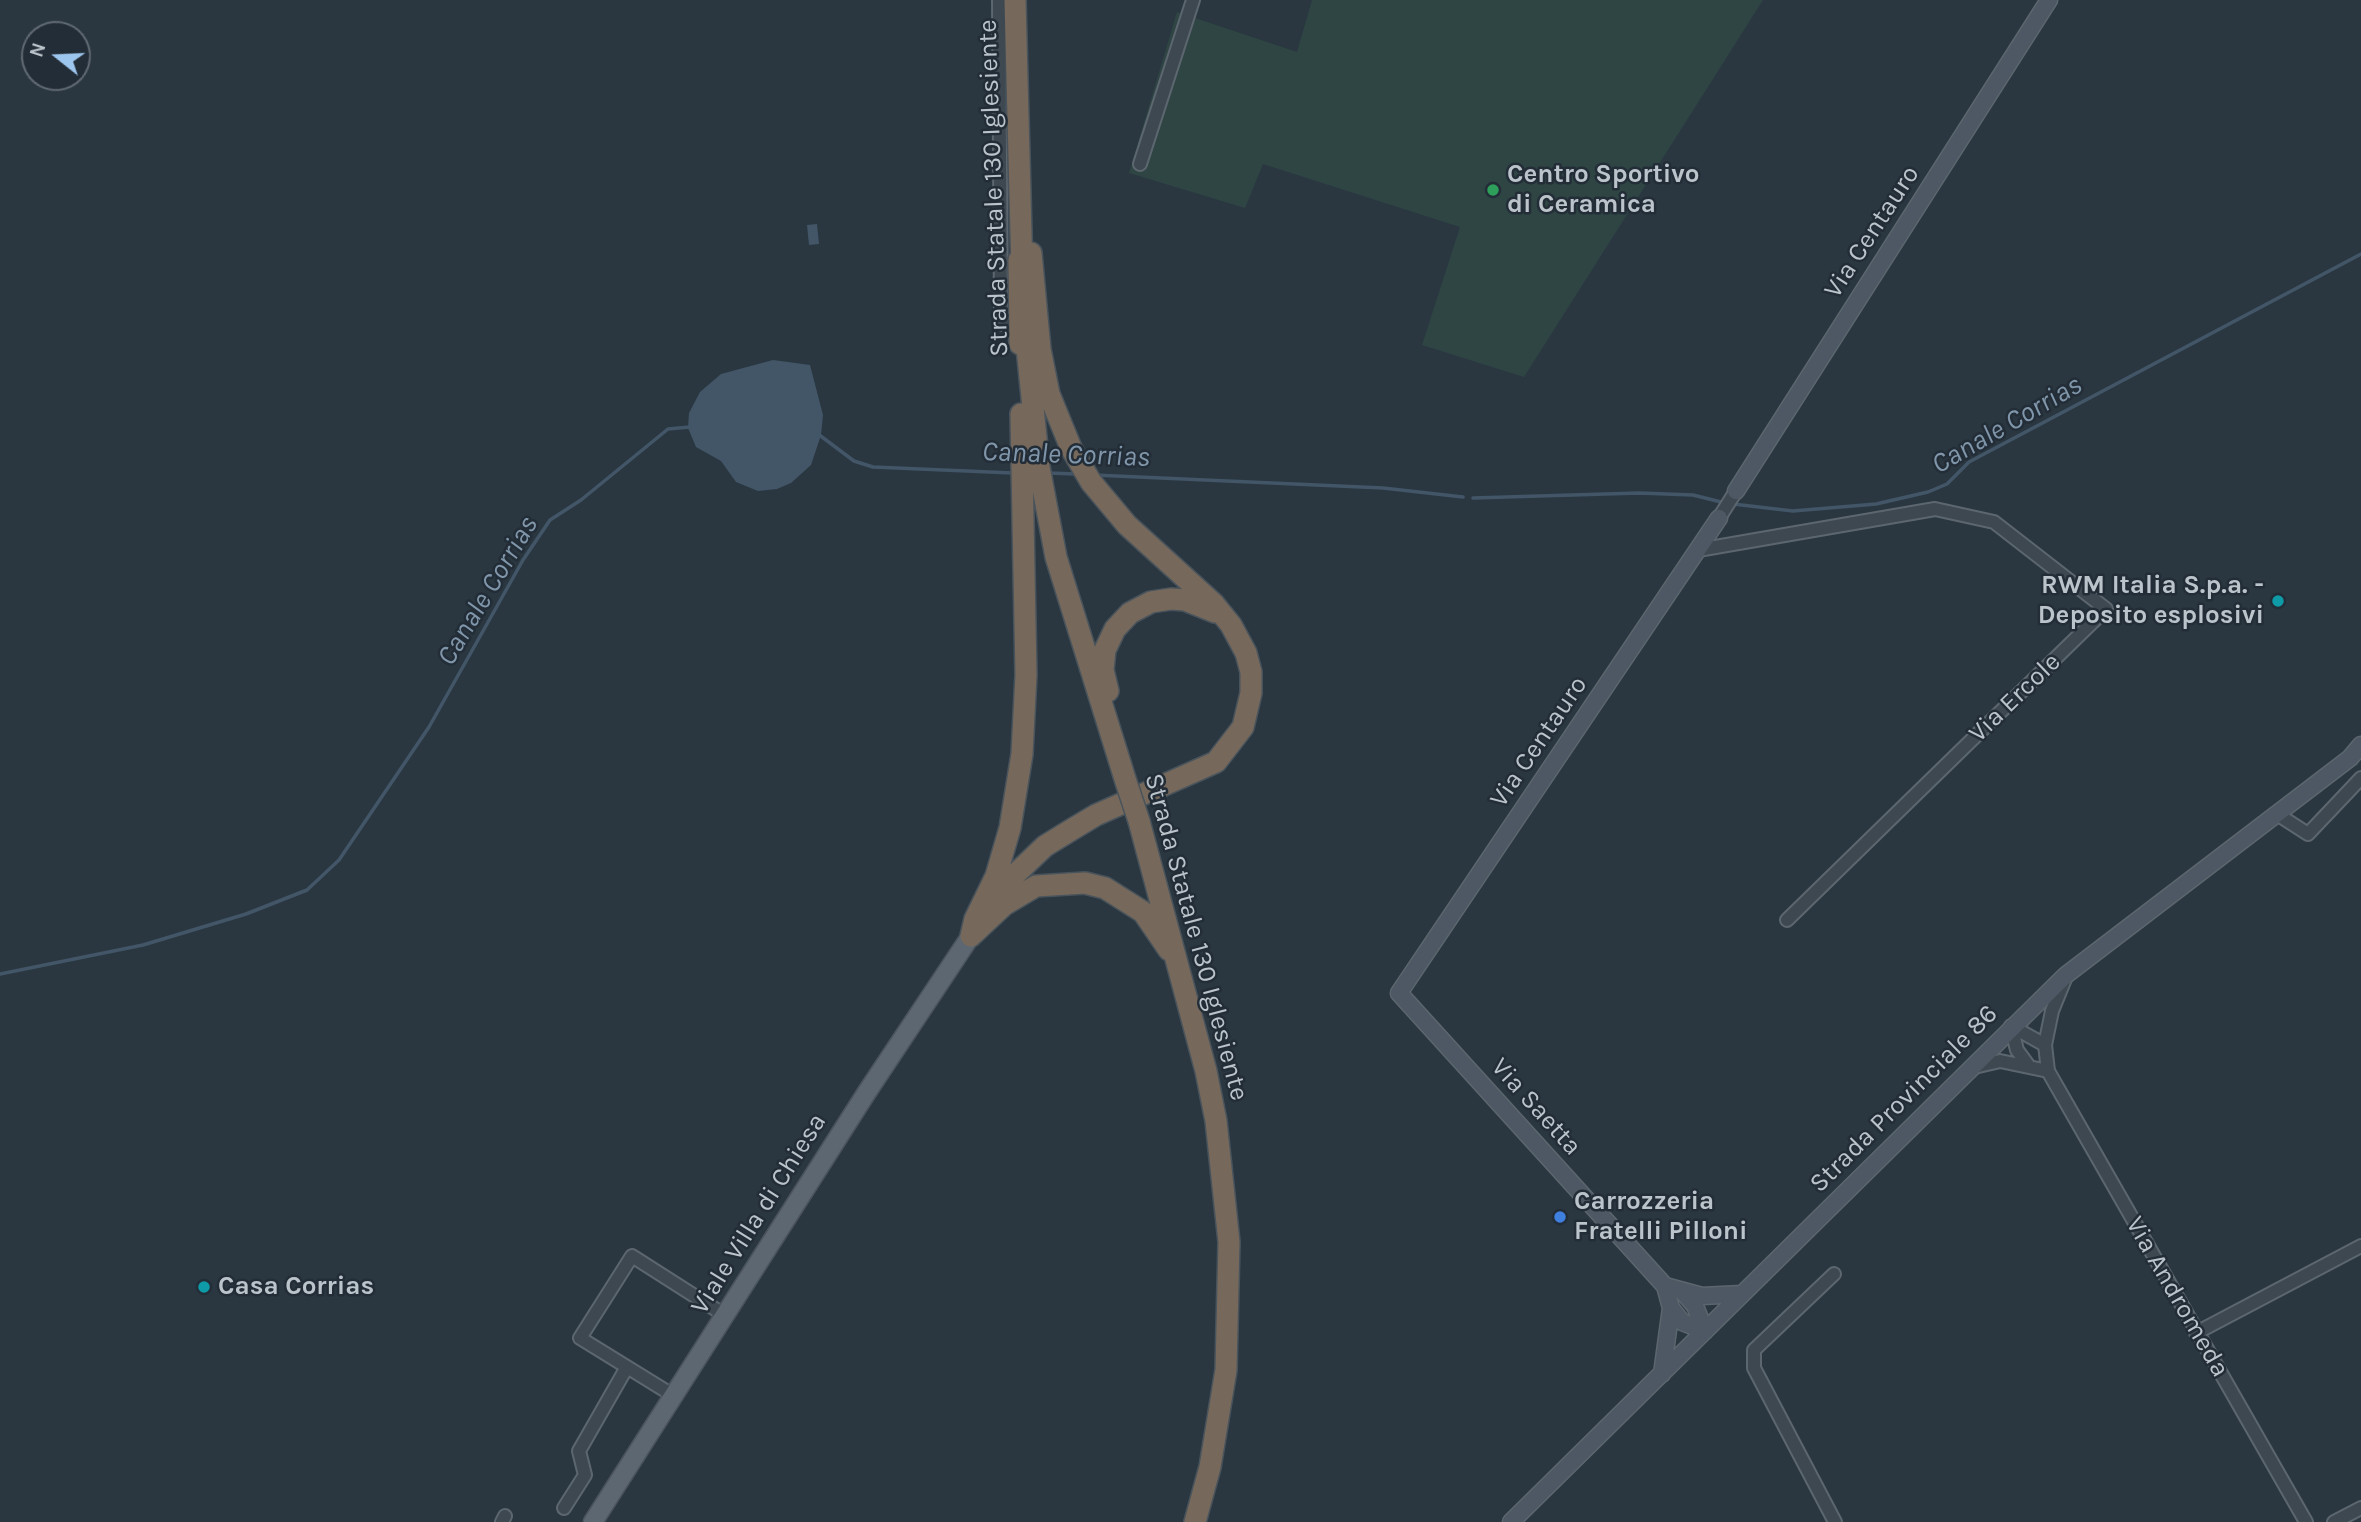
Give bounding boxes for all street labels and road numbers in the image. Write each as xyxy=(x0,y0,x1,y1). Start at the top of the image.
street label: Strada Statale 130 Iglesiente xyxy=(973,19,1015,357)
street label: Via Centauro xyxy=(1818,160,1926,304)
street label: Via Ercole xyxy=(1963,647,2067,749)
street label: Via Centauro xyxy=(1484,671,1594,813)
street label: Strada Statale 130 Iglesiente xyxy=(1137,770,1255,1104)
street label: Strada Provinciale 86 xyxy=(1804,999,2004,1199)
street label: Via Saetta xyxy=(1484,1052,1588,1162)
street label: Viale Villa di Chiesa xyxy=(685,1108,833,1320)
street label: Via Andromeda xyxy=(2119,1211,2235,1383)

